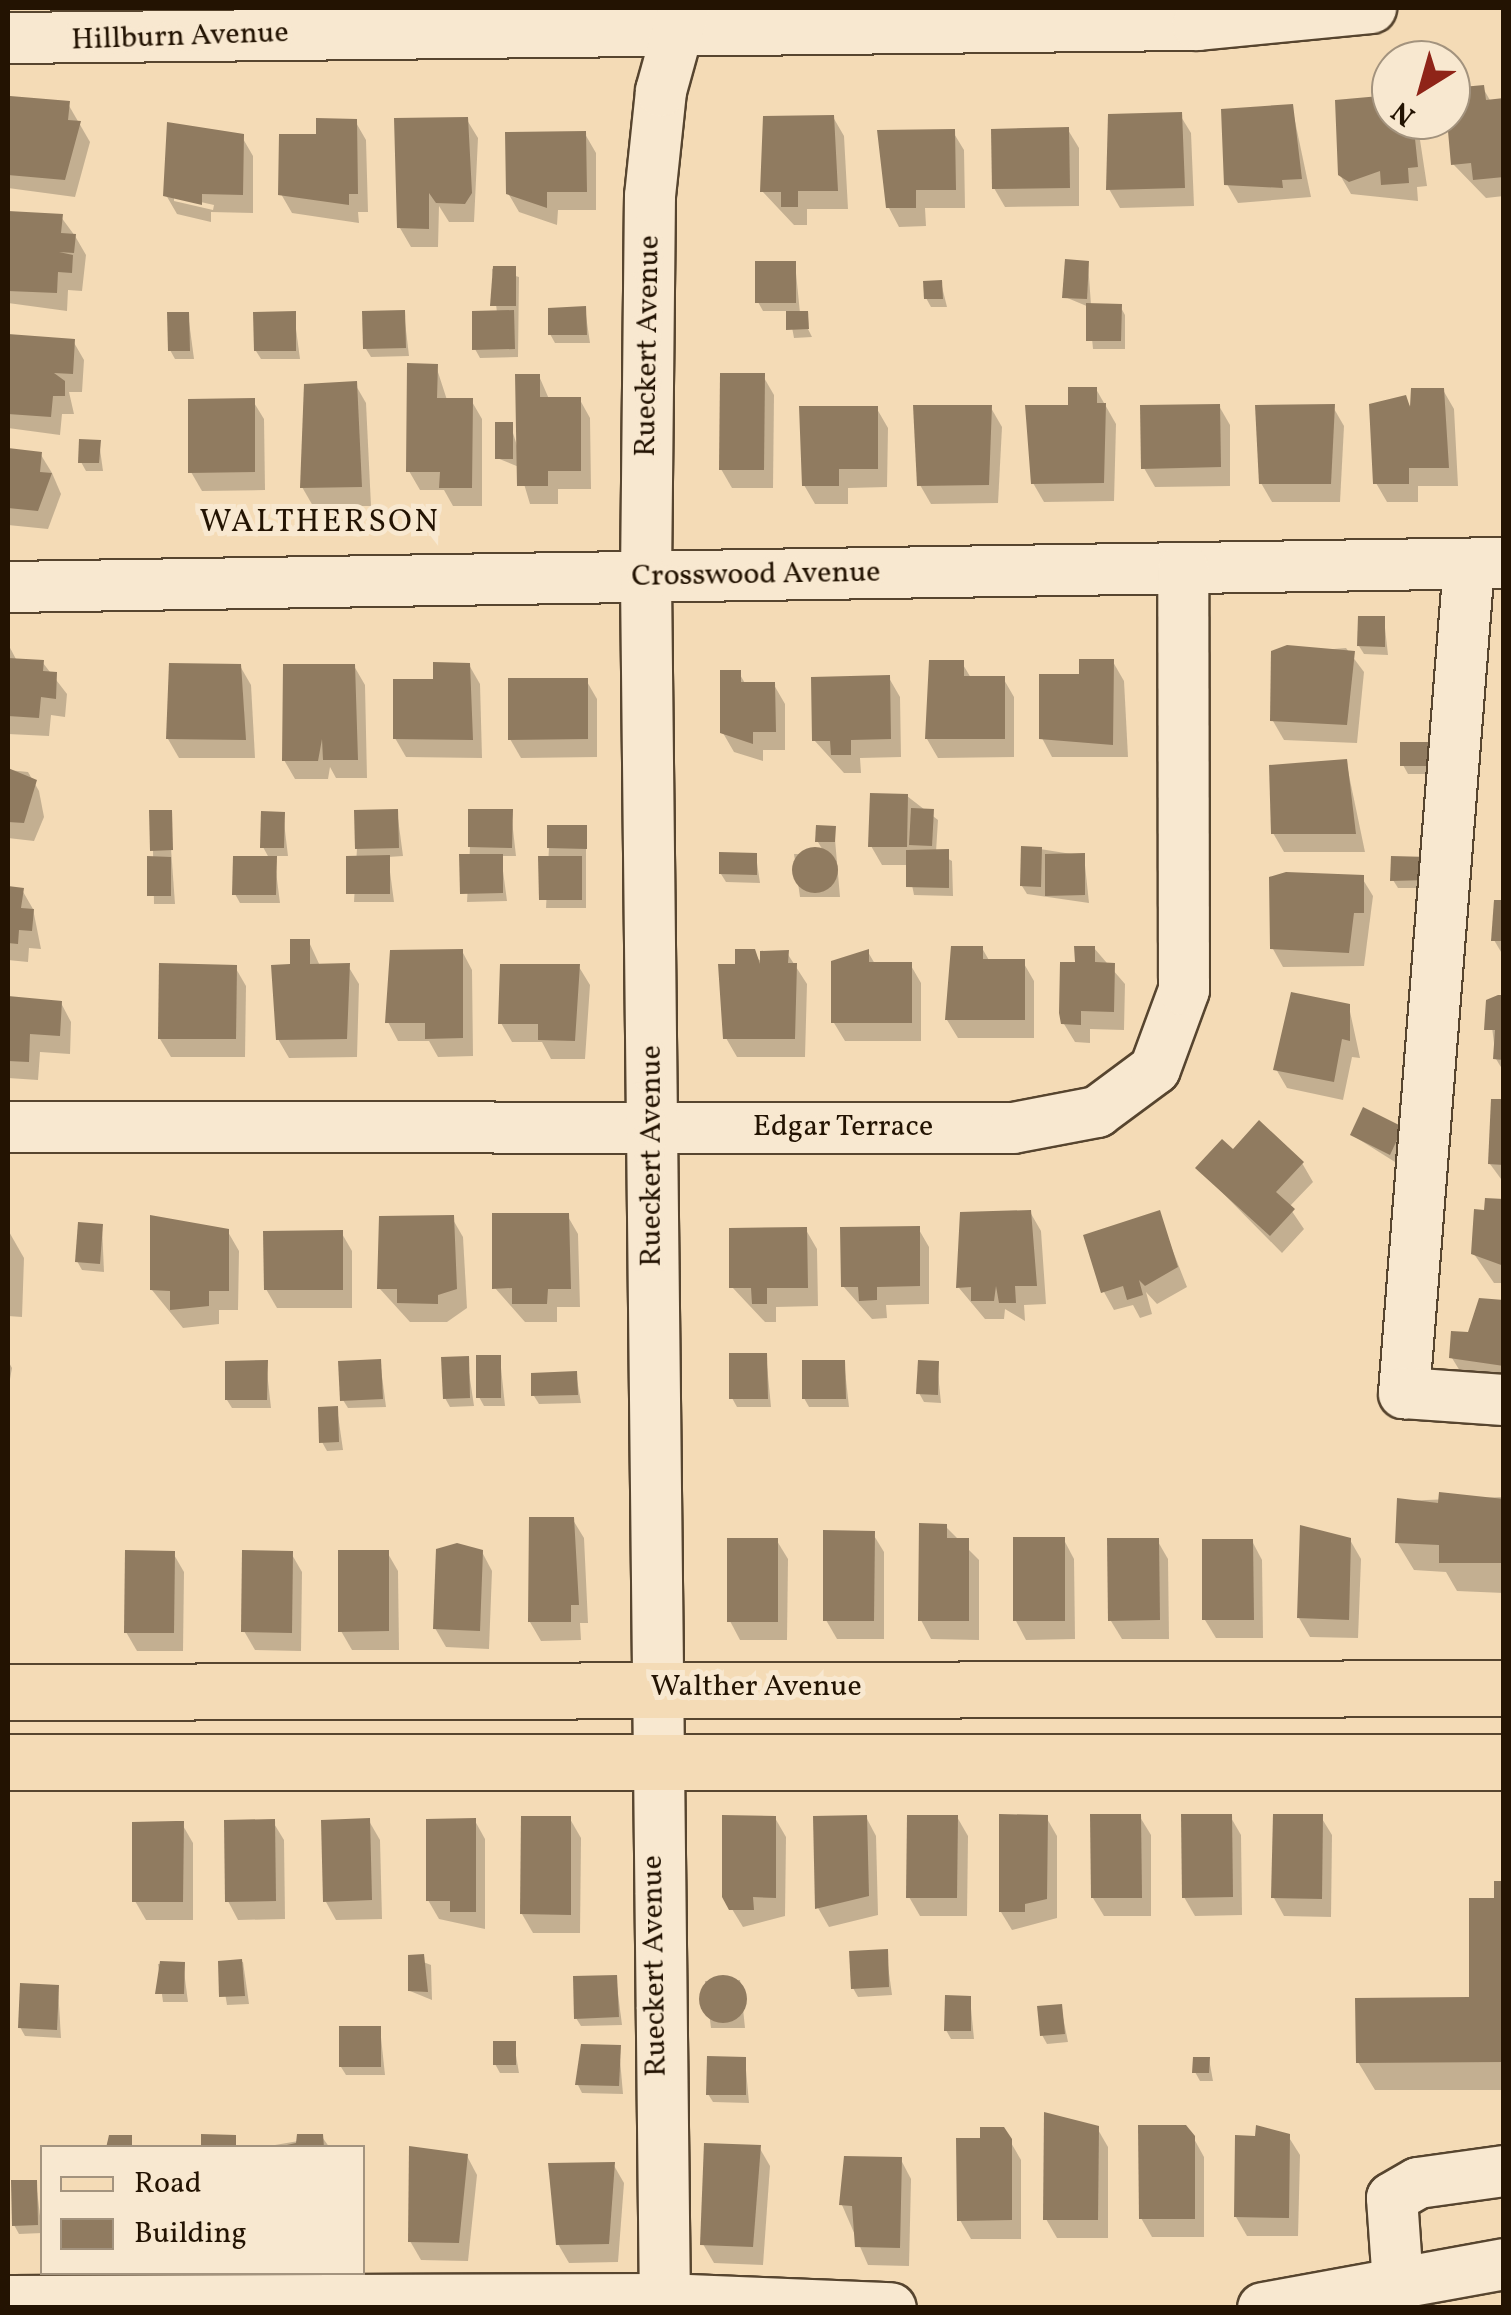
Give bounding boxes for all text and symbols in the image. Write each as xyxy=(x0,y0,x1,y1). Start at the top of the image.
street label: Hillburn Avenue xyxy=(71,15,289,59)
north arrow xyxy=(1371,40,1471,140)
text: N xyxy=(1384,91,1424,134)
street label: Rueckert Avenue xyxy=(628,235,668,457)
district label: WALTHERSON xyxy=(200,504,440,542)
street label: Crosswood Avenue xyxy=(631,555,881,595)
street label: Rueckert Avenue xyxy=(634,1045,670,1267)
street label: Edgar Terrace xyxy=(752,1109,934,1145)
street label: Walther Avenue xyxy=(650,1669,862,1705)
street label: Rueckert Avenue xyxy=(635,1855,675,2077)
legend xyxy=(40,2145,365,2275)
text: Road xyxy=(134,2163,202,2205)
text: Building xyxy=(134,2213,247,2255)

